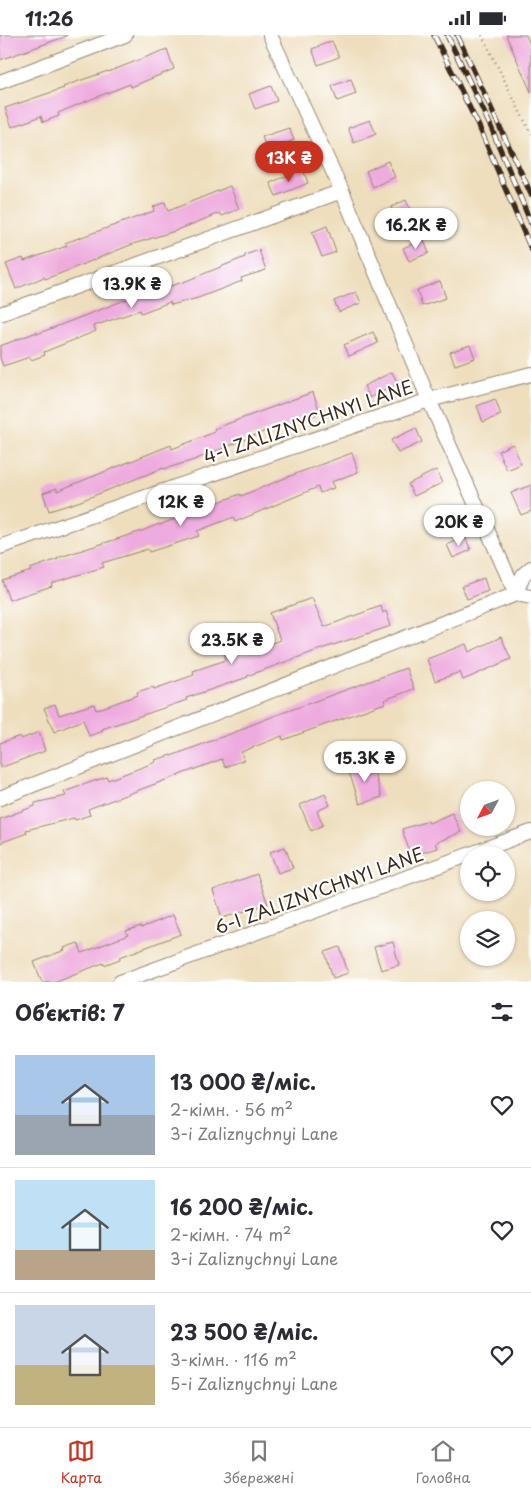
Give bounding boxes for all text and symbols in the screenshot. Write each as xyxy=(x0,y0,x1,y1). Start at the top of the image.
text: 11:26 xyxy=(25,4,73,32)
pin: 13K ₴ xyxy=(254,141,324,183)
text: 13K ₴ xyxy=(266,145,312,169)
pin: 16.2K ₴ xyxy=(370,207,462,250)
text: 16.2K ₴ xyxy=(385,212,447,236)
pin: 13.9K ₴ xyxy=(86,267,178,309)
text: 13.9K ₴ xyxy=(103,271,161,295)
street label: 4-I ZALIZNYCHNYI LANE xyxy=(199,372,417,470)
pin: 12K ₴ xyxy=(146,485,216,527)
text: 12K ₴ xyxy=(158,489,204,513)
pin: 20K ₴ xyxy=(424,505,494,547)
text: 20K ₴ xyxy=(435,509,483,533)
pin: 23.5K ₴ xyxy=(186,623,278,665)
text: 23.5K ₴ xyxy=(201,627,263,651)
pin: 15.3K ₴ xyxy=(319,741,411,783)
text: 15.3K ₴ xyxy=(335,745,395,769)
north arrow xyxy=(460,781,515,836)
map controls xyxy=(460,781,515,966)
street label: 6-I ZALIZNYCHNYI LANE xyxy=(211,840,427,940)
button: locate xyxy=(460,846,515,901)
button: layers xyxy=(460,911,515,966)
text: Об’єктів: 7 xyxy=(15,996,125,1028)
icon: filters xyxy=(488,998,516,1026)
text: 13 000 ₴/міс. xyxy=(170,1065,316,1097)
icon: home xyxy=(55,1075,115,1135)
icon: heart xyxy=(488,1091,516,1119)
text: 2-кімн. · 56 m² xyxy=(170,1097,293,1121)
text: 3-i Zaliznychnyi Lane xyxy=(170,1121,338,1145)
text: 16 200 ₴/міс. xyxy=(170,1190,314,1222)
icon: home xyxy=(55,1200,115,1260)
icon: heart xyxy=(488,1216,516,1244)
text: 2-кімн. · 74 m² xyxy=(170,1222,291,1246)
text: 3-i Zaliznychnyi Lane xyxy=(170,1246,338,1270)
text: 23 500 ₴/міс. xyxy=(170,1315,318,1347)
icon: home xyxy=(55,1325,115,1385)
icon: heart xyxy=(488,1341,516,1369)
text: 3-кімн. · 116 m² xyxy=(170,1347,297,1371)
text: 5-i Zaliznychnyi Lane xyxy=(170,1371,338,1395)
tab: Карта xyxy=(61,1437,102,1488)
tab: Збережені xyxy=(224,1437,294,1488)
tab: Головна xyxy=(416,1437,470,1488)

